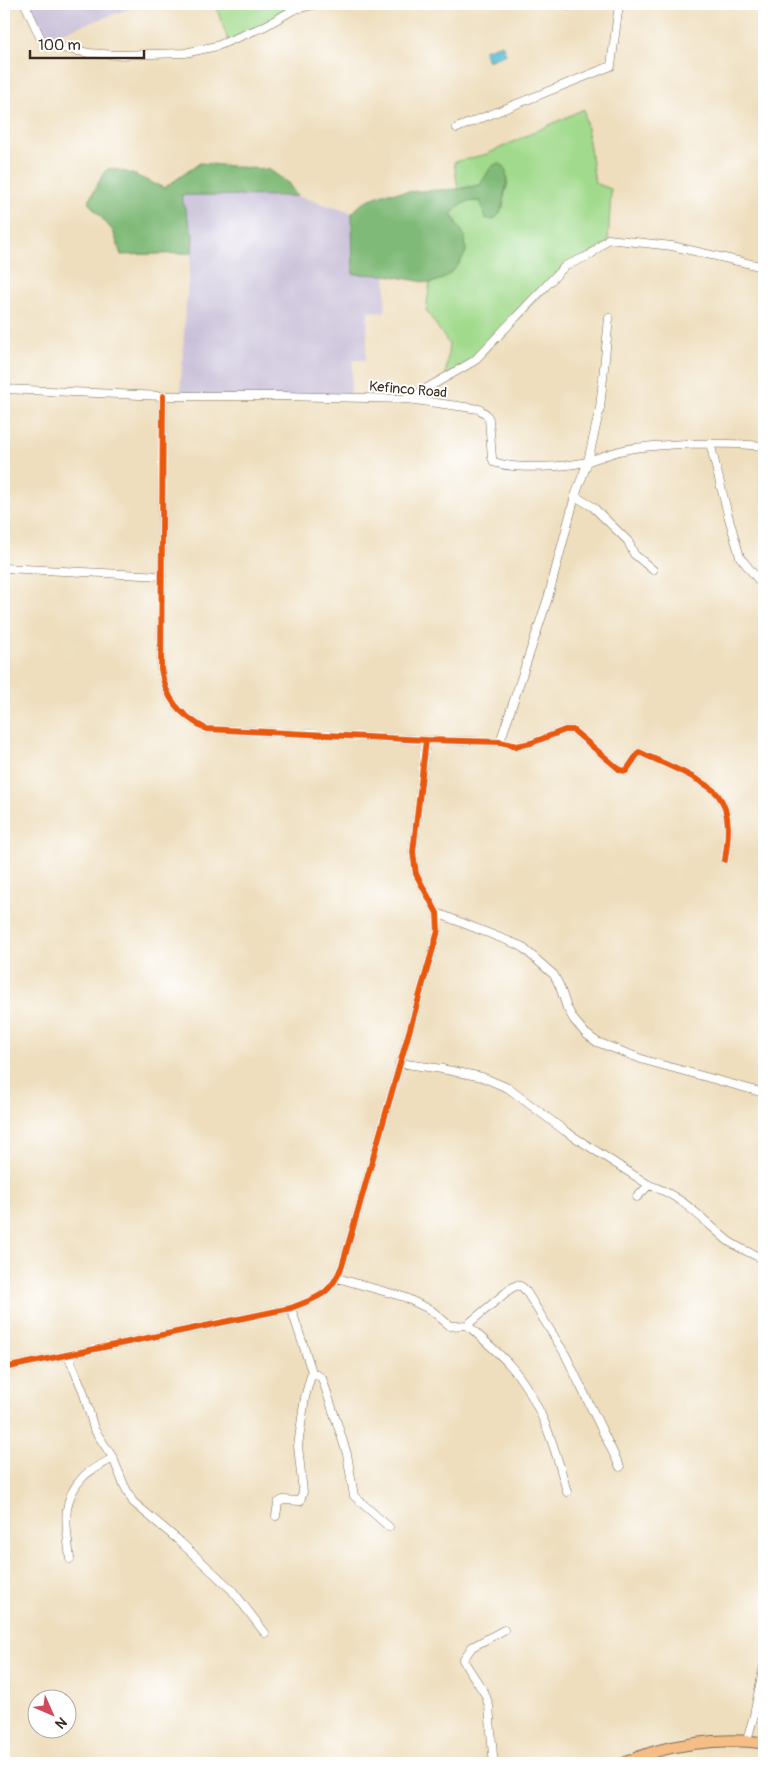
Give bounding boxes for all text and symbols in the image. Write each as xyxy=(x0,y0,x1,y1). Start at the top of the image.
scale bar xyxy=(30,28,144,60)
text: 100 m xyxy=(38,36,81,55)
street label: Kefinco Road xyxy=(368,378,448,401)
north arrow xyxy=(28,1690,78,1740)
text: N xyxy=(51,1713,70,1732)

